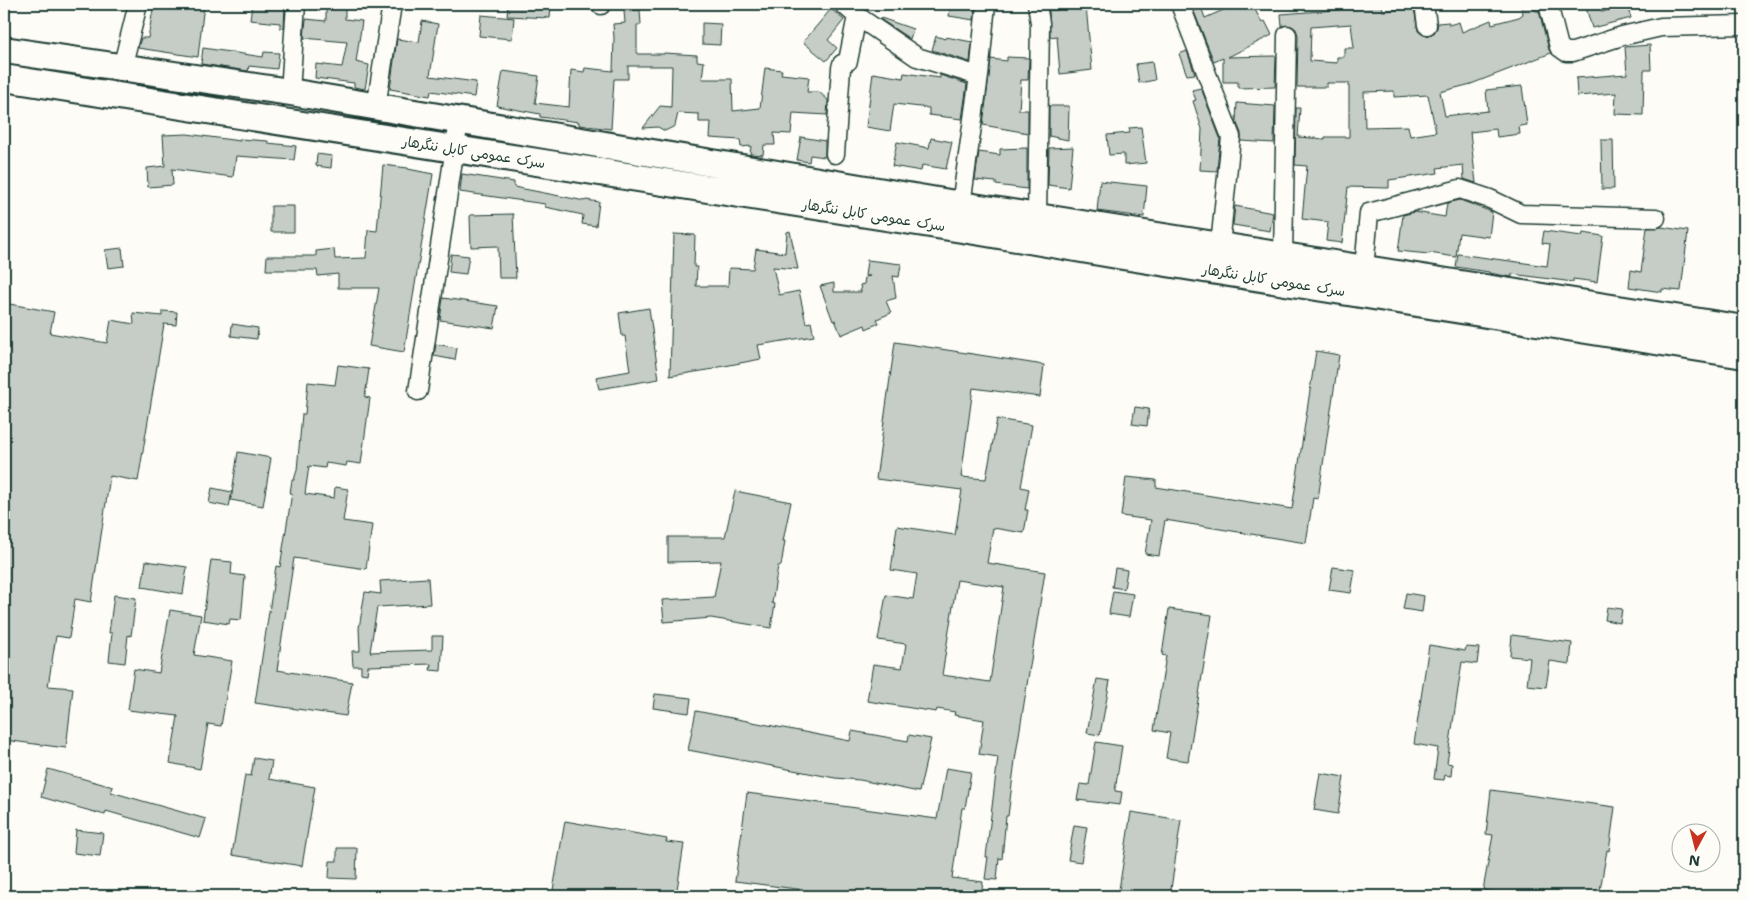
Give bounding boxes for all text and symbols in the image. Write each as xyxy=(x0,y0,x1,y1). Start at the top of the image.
street label: سرک عمومی کابل ننگرهار xyxy=(400,132,547,172)
street label: سرک عمومی کابل ننگرهار xyxy=(800,195,947,235)
street label: سرک عمومی کابل ننگرهار xyxy=(1200,260,1347,300)
north arrow xyxy=(1670,822,1720,872)
text: N xyxy=(1688,851,1701,871)

